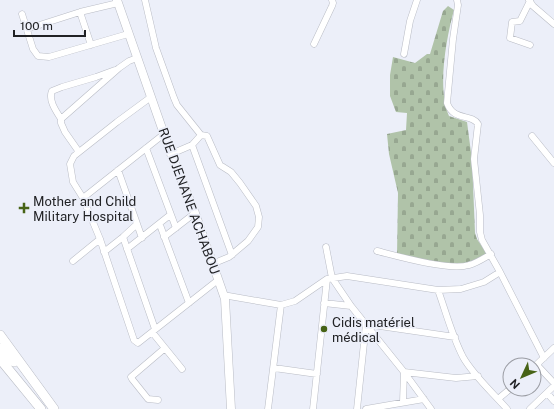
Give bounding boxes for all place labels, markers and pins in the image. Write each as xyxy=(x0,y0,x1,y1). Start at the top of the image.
place label: Mother and Child Military Hospital xyxy=(33,194,136,224)
marker: Mother and Child Military Hospital xyxy=(18,202,30,214)
place label: Cidis matériel médical xyxy=(332,315,415,345)
marker: Cidis matériel médical xyxy=(319,324,329,334)

